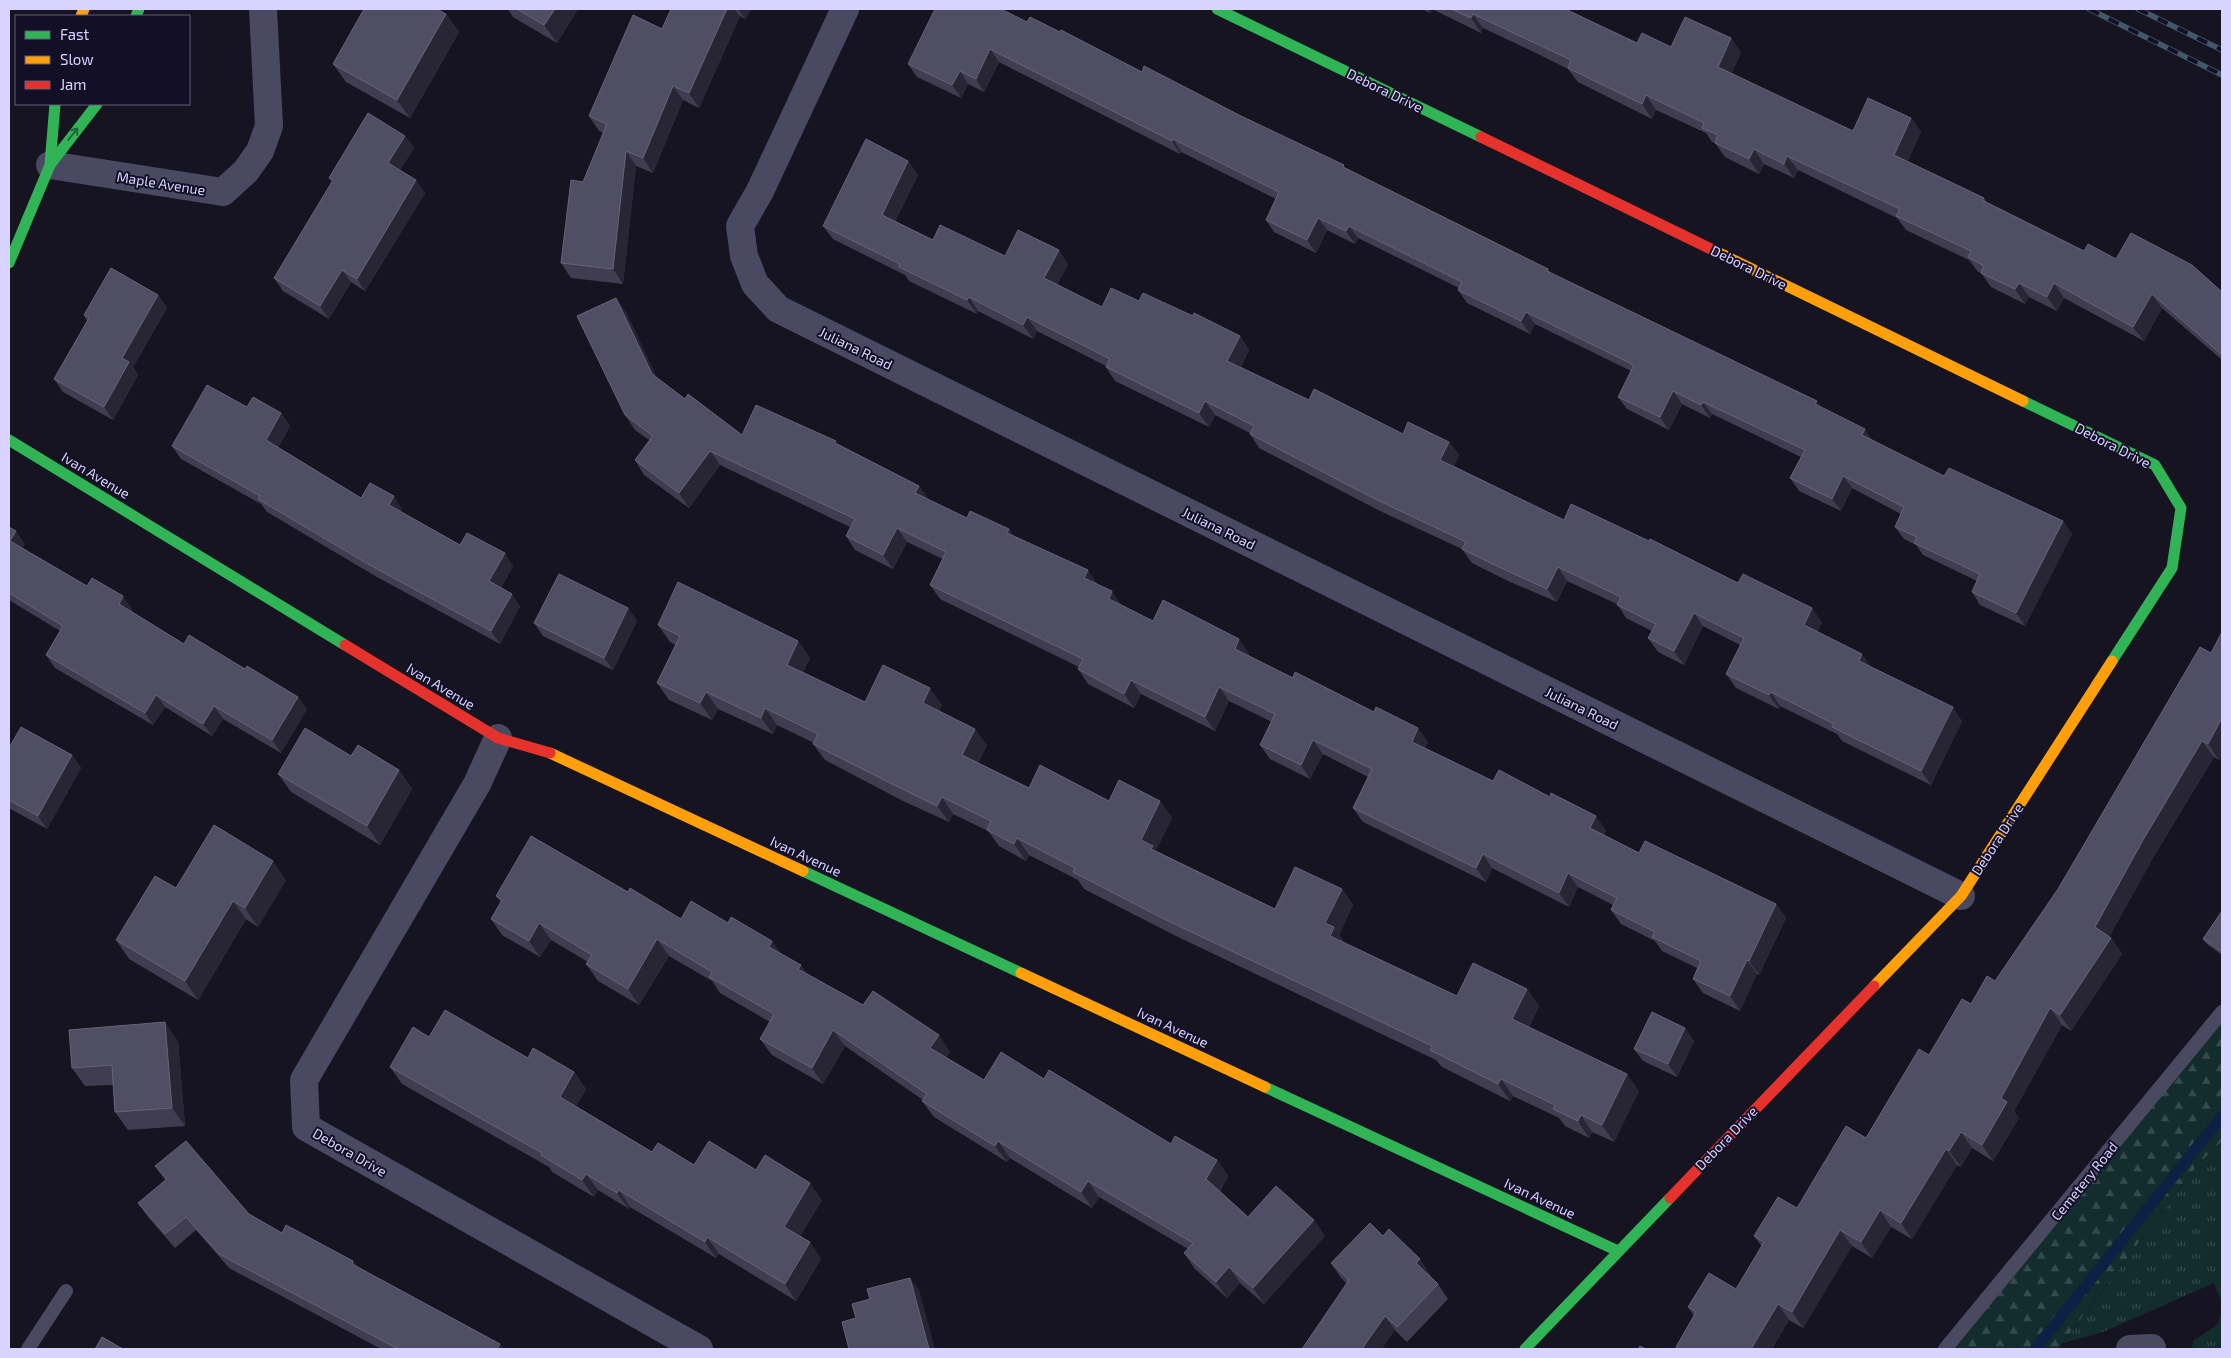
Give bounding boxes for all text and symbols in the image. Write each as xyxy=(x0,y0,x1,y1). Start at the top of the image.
legend xyxy=(15,15,190,105)
text: Fast xyxy=(60,25,90,43)
text: Slow xyxy=(60,50,94,68)
street label: Debora Drive xyxy=(1344,64,1426,116)
text: Jam xyxy=(60,75,86,93)
one-way arrow xyxy=(68,128,79,141)
street label: Maple Avenue xyxy=(115,168,207,198)
street label: Debora Drive xyxy=(1708,241,1790,293)
street label: Juliana Road xyxy=(817,323,895,373)
street label: Debora Drive xyxy=(2072,419,2154,471)
street label: Ivan Avenue xyxy=(59,448,133,502)
street label: Juliana Road xyxy=(1180,503,1258,553)
street label: Ivan Avenue xyxy=(404,659,478,713)
street label: Juliana Road xyxy=(1543,683,1621,733)
street label: Debora Drive xyxy=(1967,800,2027,878)
street label: Ivan Avenue xyxy=(768,832,844,880)
street label: Ivan Avenue xyxy=(1135,1003,1211,1051)
street label: Debora Drive xyxy=(1691,1102,1761,1174)
street label: Debora Drive xyxy=(310,1124,390,1180)
street label: Cemetery Road xyxy=(2047,1138,2121,1224)
street label: Ivan Avenue xyxy=(1502,1174,1578,1222)

